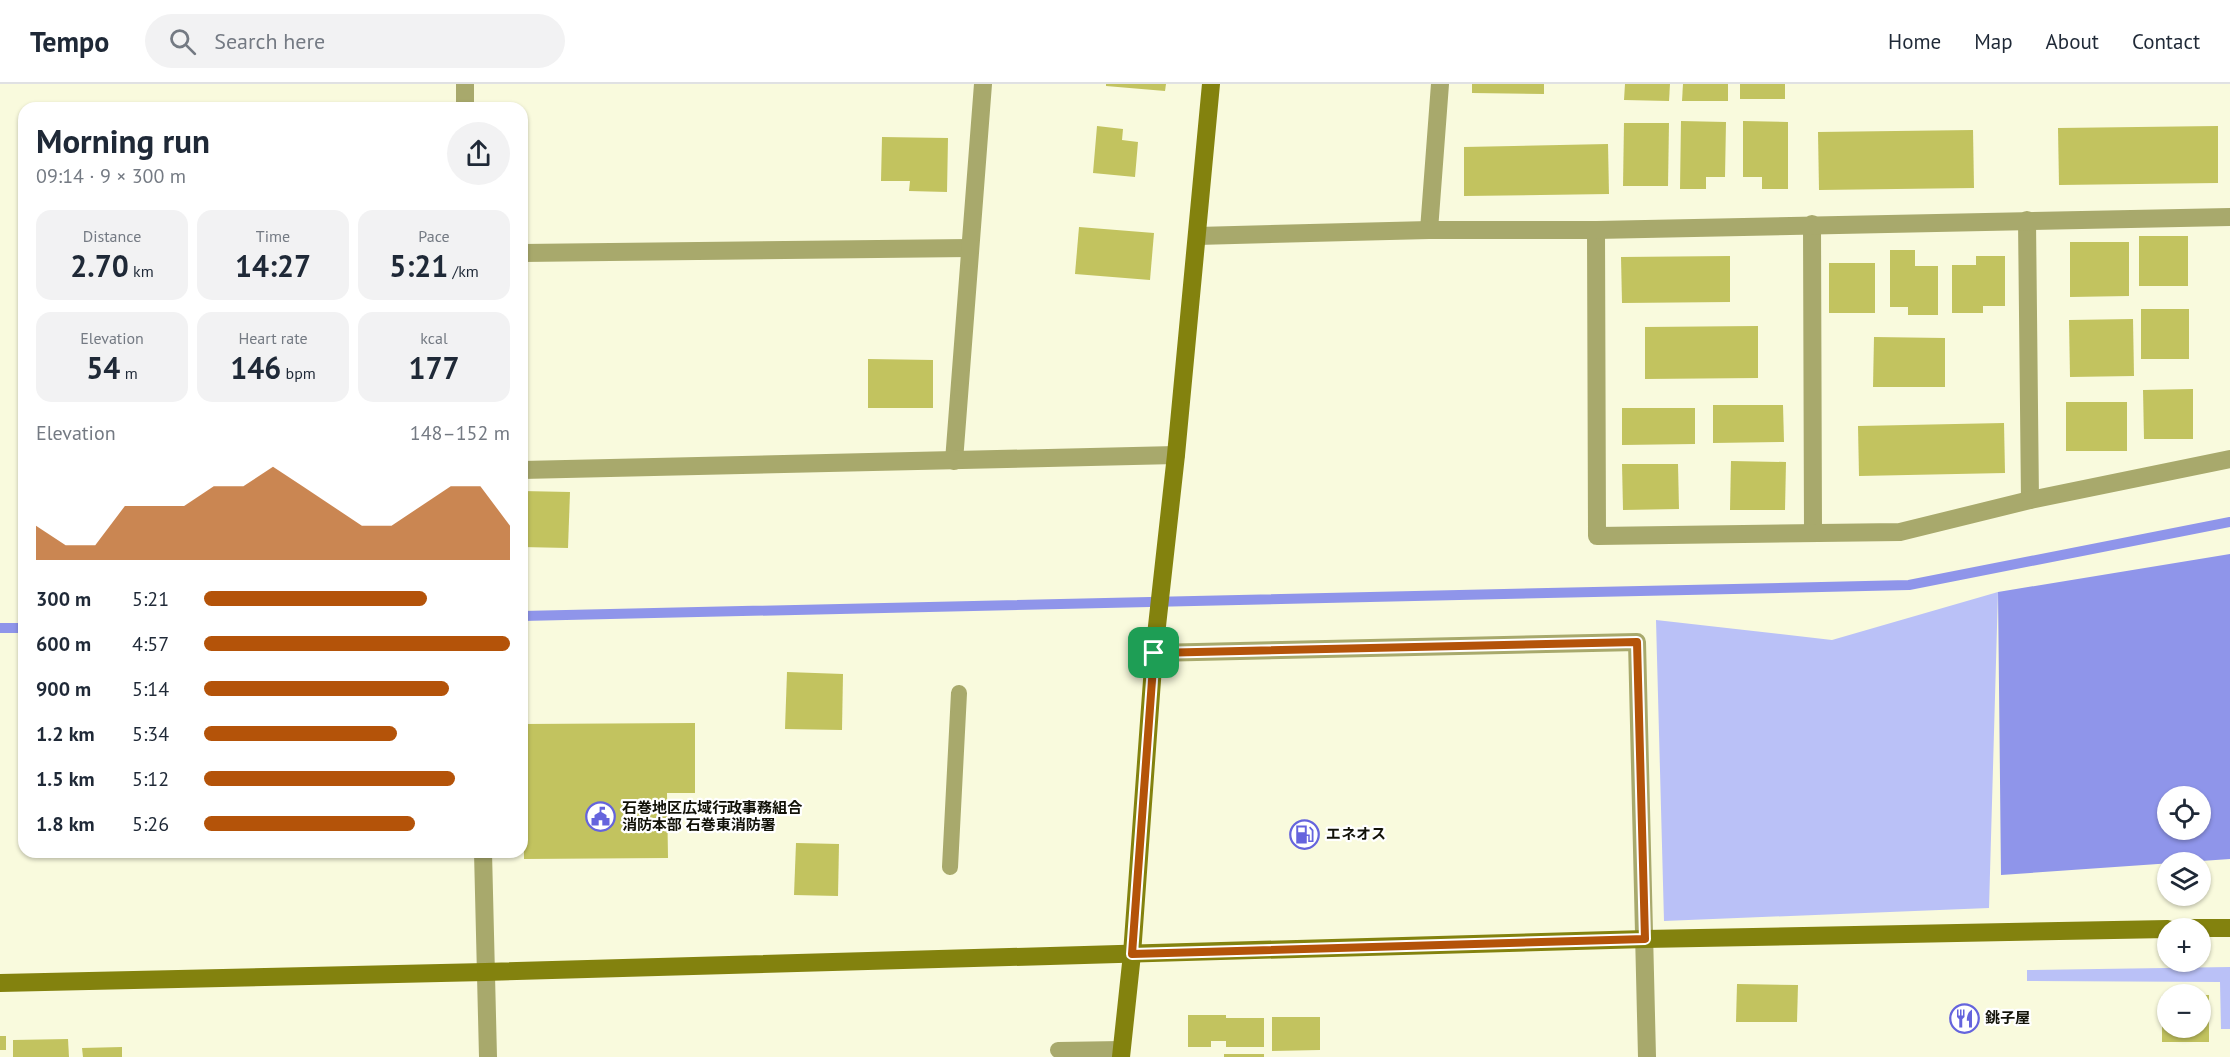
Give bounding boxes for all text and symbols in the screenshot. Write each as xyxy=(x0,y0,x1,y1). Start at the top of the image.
search box xyxy=(145,14,565,68)
text: Tempo xyxy=(30,23,109,60)
icon: search xyxy=(166,25,199,58)
text: Search here xyxy=(214,27,325,55)
text: Home xyxy=(1888,28,1941,55)
text: Map xyxy=(1974,28,2013,55)
text: About xyxy=(2046,28,2099,55)
text: Contact xyxy=(2132,28,2200,55)
text: Morning run xyxy=(36,119,210,162)
button: share xyxy=(447,122,510,185)
text: 09:14 · 9 × 300 m xyxy=(36,163,186,189)
text: Distance xyxy=(83,226,141,246)
text: Time xyxy=(256,226,290,246)
text: Pace xyxy=(418,226,450,246)
text: 2.70 xyxy=(70,246,129,285)
text: 14:27 xyxy=(235,246,311,285)
text: 5:21 xyxy=(389,246,448,285)
text: km xyxy=(129,261,154,281)
text: /km xyxy=(448,261,479,281)
text: Elevation xyxy=(80,328,144,348)
text: Heart rate xyxy=(238,328,308,348)
text: kcal xyxy=(420,328,448,348)
text: 54 xyxy=(86,348,120,387)
text: 146 xyxy=(230,348,281,387)
text: 177 xyxy=(408,348,460,387)
text: m xyxy=(120,363,138,383)
text: bpm xyxy=(281,363,316,383)
text: Elevation xyxy=(36,420,116,446)
text: 148–152 m xyxy=(410,420,510,446)
text: 300 m xyxy=(36,586,91,612)
text: 5:21 xyxy=(132,586,169,612)
pin xyxy=(1128,627,1179,678)
text: 600 m xyxy=(36,631,91,657)
text: 4:57 xyxy=(132,631,169,657)
icon: arrive xyxy=(1137,636,1170,669)
text: 900 m xyxy=(36,676,91,702)
text: 5:14 xyxy=(132,676,169,702)
text: 1.2 km xyxy=(36,721,95,747)
text: 5:34 xyxy=(132,721,169,747)
text: 1.5 km xyxy=(36,766,95,792)
text: 5:12 xyxy=(132,766,169,792)
map controls xyxy=(2157,786,2211,1038)
button: locate xyxy=(2157,786,2211,840)
place label: 石巻地区広域行政事務組合 消防本部 石巻東消防署 xyxy=(622,798,803,834)
public building icon: 石巻地区広域行政事務組合 消防本部 石巻東消防署 xyxy=(585,801,617,833)
text: 1.8 km xyxy=(36,811,95,837)
text: 5:26 xyxy=(132,811,169,837)
fuel station icon: エネオス xyxy=(1289,818,1321,850)
place label: エネオス xyxy=(1326,824,1386,843)
button: layers xyxy=(2157,852,2211,906)
button: + xyxy=(2157,918,2211,972)
button: − xyxy=(2157,984,2211,1038)
restaurant icon: 銚子屋 xyxy=(1948,1002,1980,1034)
place label: 銚子屋 xyxy=(1985,1008,2030,1027)

